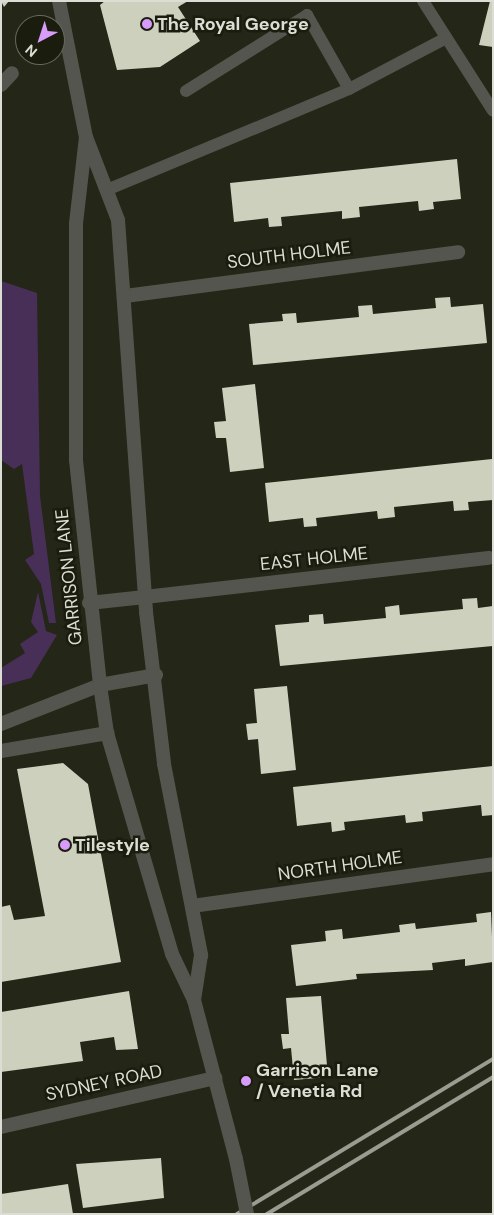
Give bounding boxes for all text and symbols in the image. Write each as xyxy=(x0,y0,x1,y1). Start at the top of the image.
place label: The Royal George xyxy=(157,13,309,35)
north arrow xyxy=(15,15,65,65)
marker: The Royal George xyxy=(141,18,153,30)
text: N xyxy=(21,41,41,61)
street label: SOUTH HOLME xyxy=(226,237,352,273)
street label: GARRISON LANE xyxy=(51,508,87,646)
street label: EAST HOLME xyxy=(259,543,369,575)
place label: Tilestyle xyxy=(75,834,150,856)
marker: Tilestyle xyxy=(59,839,71,851)
street label: NORTH HOLME xyxy=(277,847,403,885)
street label: SYDNEY ROAD xyxy=(44,1060,164,1106)
place label: Garrison Lane / Venetia Rd xyxy=(256,1060,379,1102)
marker: Garrison Lane / Venetia Rd xyxy=(240,1075,252,1087)

